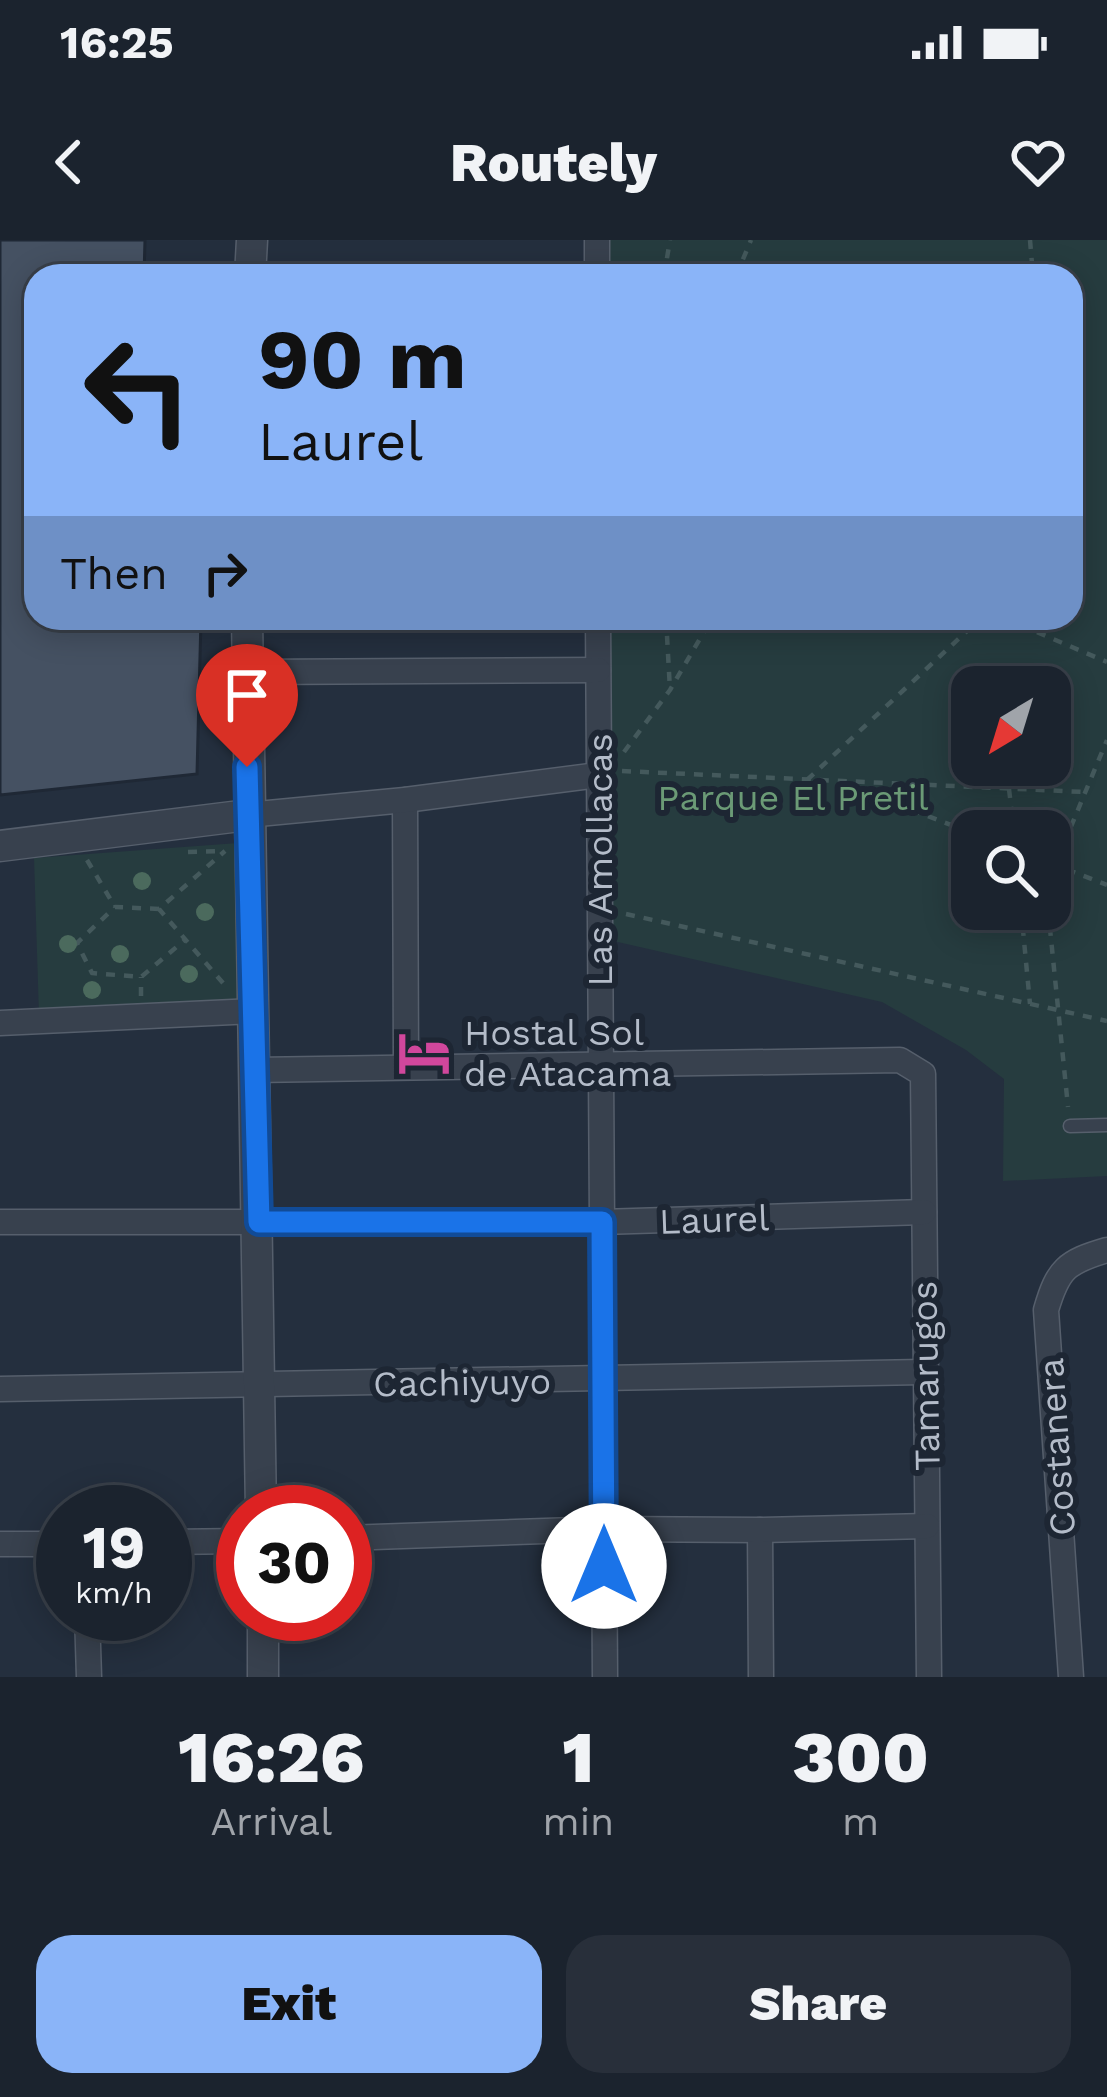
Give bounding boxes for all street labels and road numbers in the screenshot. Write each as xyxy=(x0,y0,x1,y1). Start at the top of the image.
street label: Las Amollacas xyxy=(579,733,621,987)
street label: Laurel xyxy=(658,1197,770,1243)
street label: Tamarugos xyxy=(903,1281,949,1471)
street label: Costanera xyxy=(1030,1357,1084,1537)
street label: Cachiyuyo xyxy=(373,1360,551,1406)

